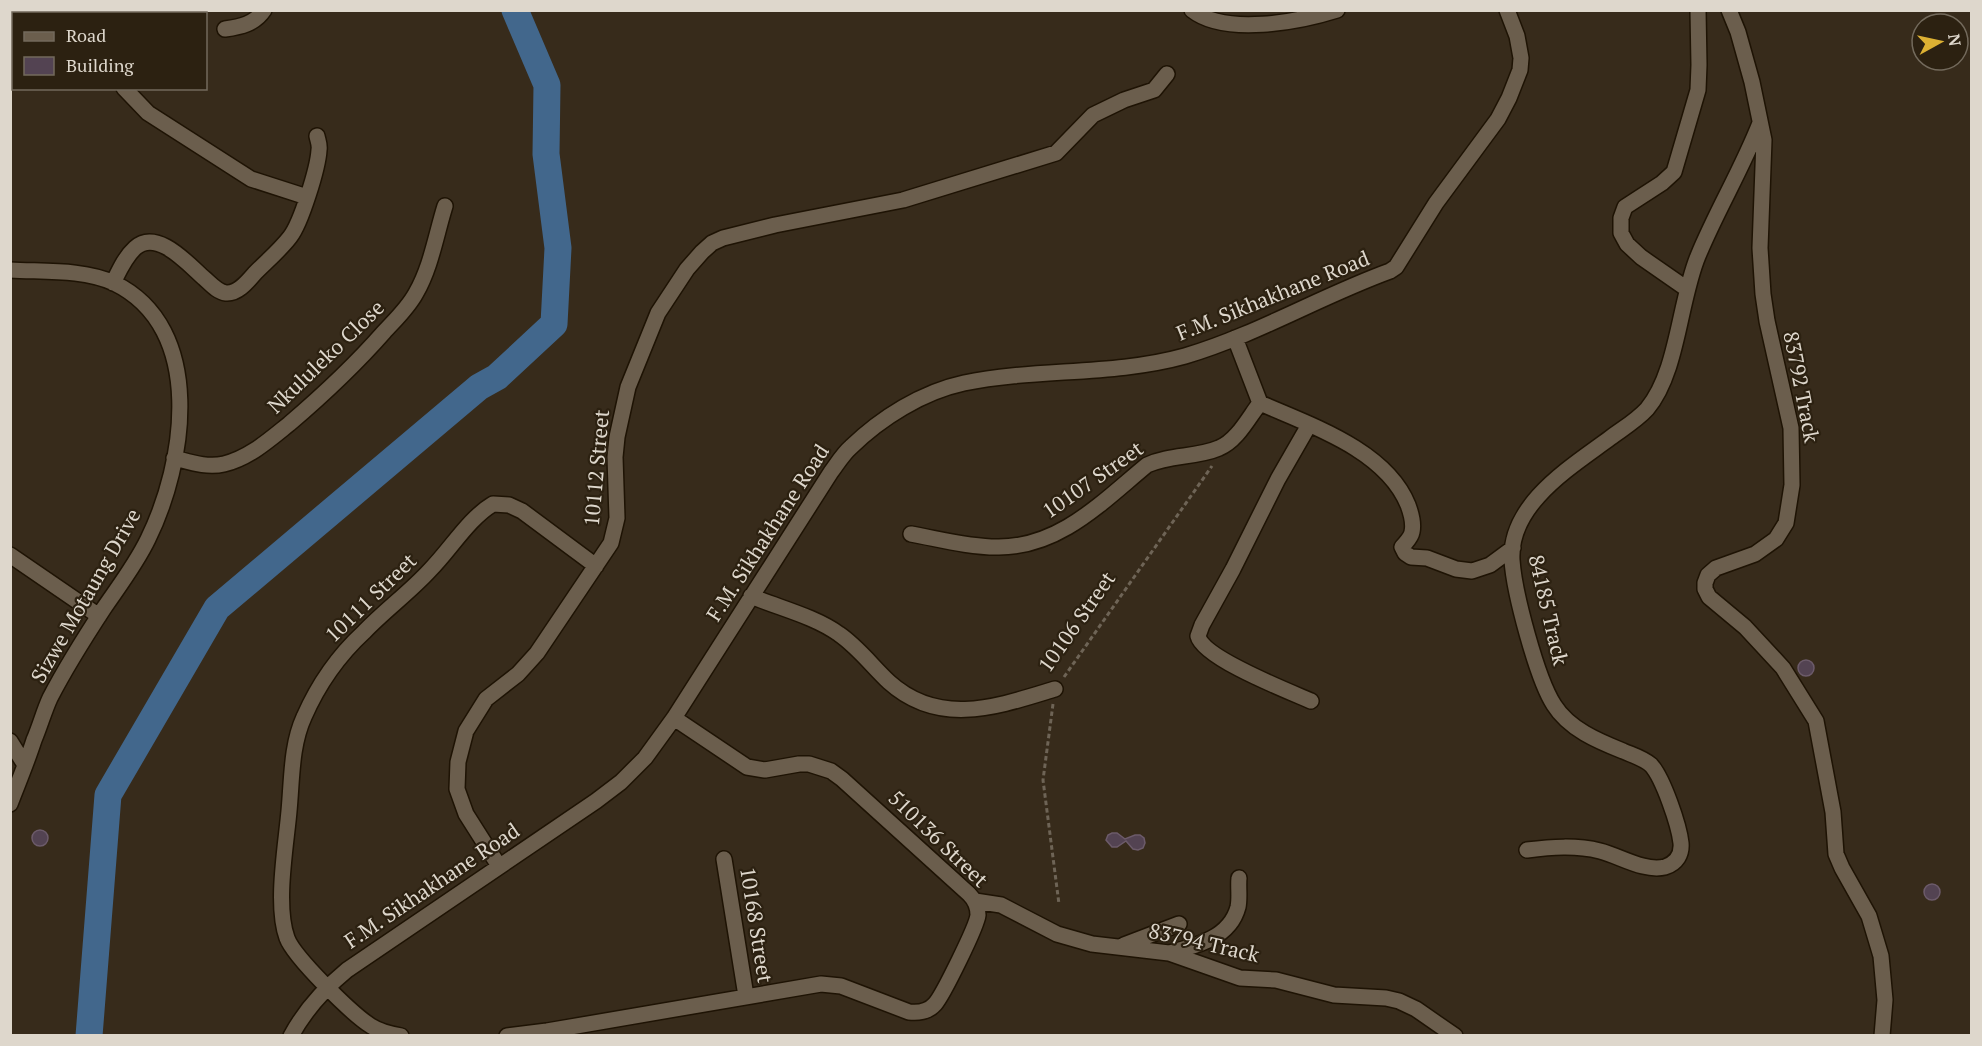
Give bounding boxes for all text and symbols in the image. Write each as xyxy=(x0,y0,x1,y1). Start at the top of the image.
legend xyxy=(12,12,207,90)
north arrow xyxy=(1910,12,1970,72)
text: Road xyxy=(66,23,106,47)
text: N xyxy=(1943,32,1967,47)
text: Building xyxy=(66,53,134,77)
street label: F.M. Sikhakhane Road xyxy=(1172,243,1374,347)
street label: Nkululeko Close xyxy=(261,293,390,419)
street label: 83792 Track xyxy=(1777,329,1827,445)
street label: 10112 Street xyxy=(577,408,615,527)
street label: 10107 Street xyxy=(1036,434,1149,524)
street label: F.M. Sikhakhane Road xyxy=(699,438,835,626)
street label: Sizwe Motaung Drive xyxy=(24,503,147,688)
street label: 10111 Street xyxy=(318,546,422,648)
street label: 84185 Track xyxy=(1523,552,1575,668)
street label: 10106 Street xyxy=(1031,565,1121,677)
street label: 510136 Street xyxy=(883,784,995,893)
street label: F.M. Sikhakhane Road xyxy=(338,816,525,954)
street label: 10168 Street xyxy=(734,865,780,985)
street label: 83794 Track xyxy=(1146,916,1262,968)

